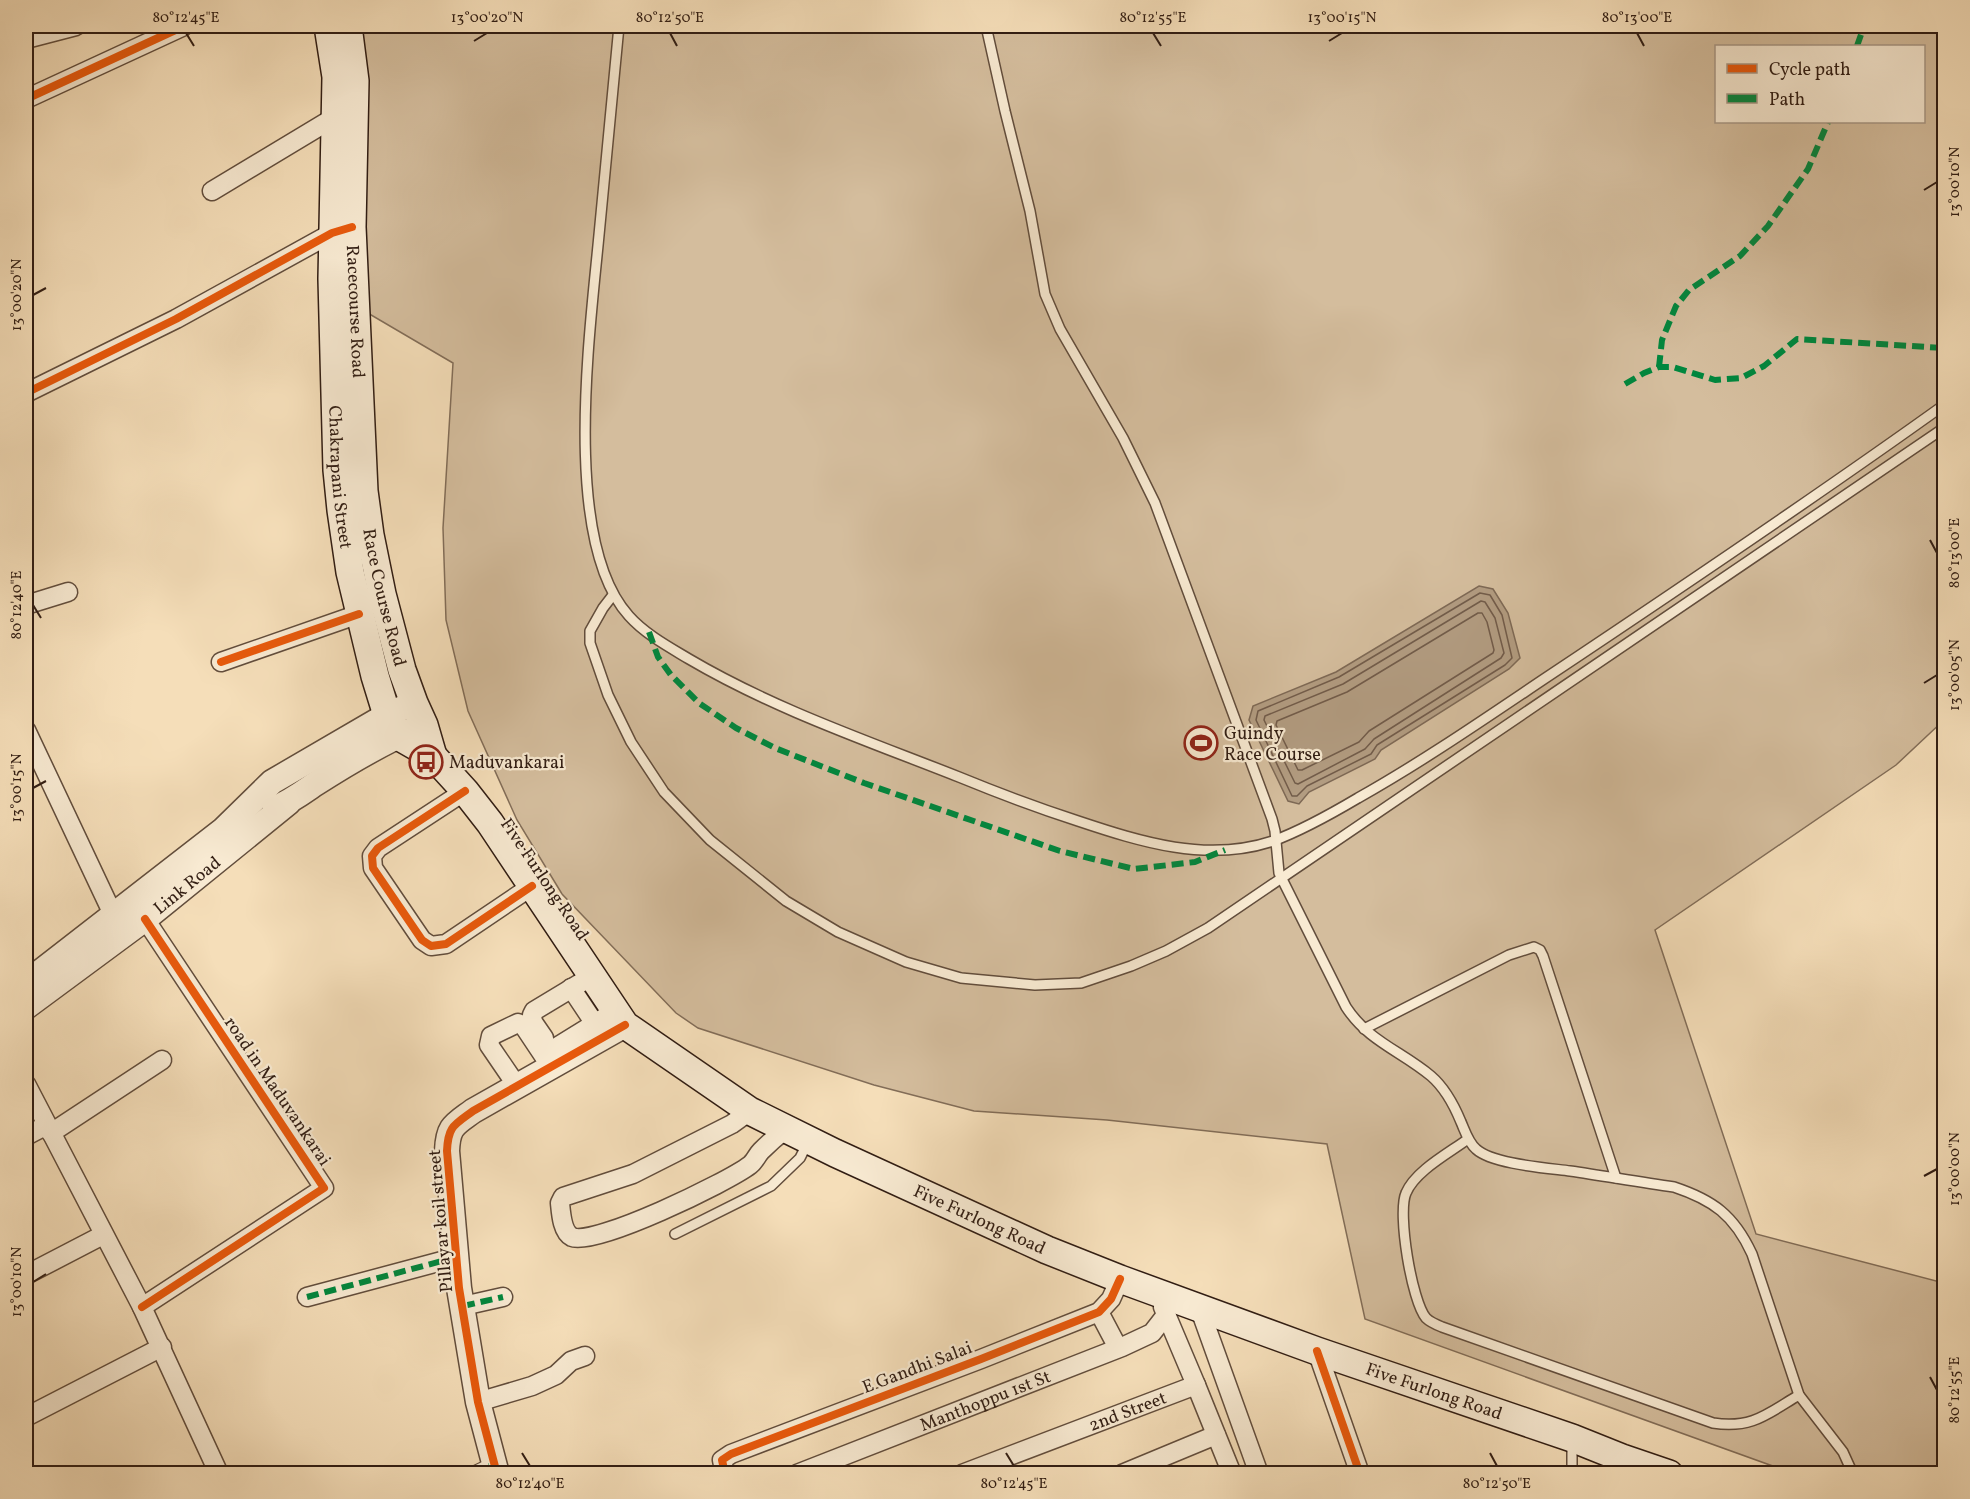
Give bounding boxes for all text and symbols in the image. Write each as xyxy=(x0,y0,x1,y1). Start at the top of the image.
text: 80°12'45"E xyxy=(152,8,220,29)
text: 13°00'20"N xyxy=(451,8,523,29)
text: 80°12'50"E xyxy=(636,8,704,29)
text: 80°12'55"E xyxy=(1119,8,1187,29)
text: 13°00'15"N xyxy=(1307,8,1377,29)
text: 80°13'00"E xyxy=(1602,8,1672,29)
legend xyxy=(1715,45,1925,123)
text: Cycle path xyxy=(1769,58,1851,83)
text: Path xyxy=(1769,88,1805,113)
text: 13°00'10"N xyxy=(1945,147,1966,217)
street label: Racecourse Road xyxy=(339,244,370,379)
text: 13°00'20"N xyxy=(7,259,28,331)
street label: Chakrapani Street xyxy=(321,405,358,551)
text: 80°13'00"E xyxy=(1945,518,1966,588)
street label: Race Course Road xyxy=(355,527,412,669)
text: 80°12'40"E xyxy=(7,571,28,639)
text: 13°00'05"N xyxy=(1945,639,1966,711)
place label: Guindy Race Course xyxy=(1224,722,1321,768)
sports icon: Guindy Race Course xyxy=(1183,725,1219,761)
bus stop icon: Maduvankarai xyxy=(408,744,444,780)
place label: Maduvankarai xyxy=(449,751,564,776)
text: 13°00'15"N xyxy=(7,753,28,823)
street label: Five Furlong Road xyxy=(493,814,594,946)
street label: Link Road xyxy=(149,851,227,921)
street label: road in Maduvankarai xyxy=(217,1012,336,1171)
text: 13°00'00"N xyxy=(1945,1132,1966,1206)
street label: Pillayar koil street xyxy=(423,1148,460,1293)
street label: Five Furlong Road xyxy=(909,1179,1049,1262)
text: 13°00'10"N xyxy=(7,1247,28,1317)
street label: E Gandhi Salai xyxy=(859,1336,976,1401)
text: 80°12'55"E xyxy=(1945,1356,1966,1424)
street label: Five Furlong Road xyxy=(1362,1357,1505,1427)
street label: Manthoppu 1st St xyxy=(917,1365,1055,1439)
street label: 2nd Street xyxy=(1085,1386,1170,1439)
text: 80°12'40"E xyxy=(496,1474,564,1495)
text: 80°12'45"E xyxy=(980,1474,1048,1495)
text: 80°12'50"E xyxy=(1463,1474,1531,1495)

